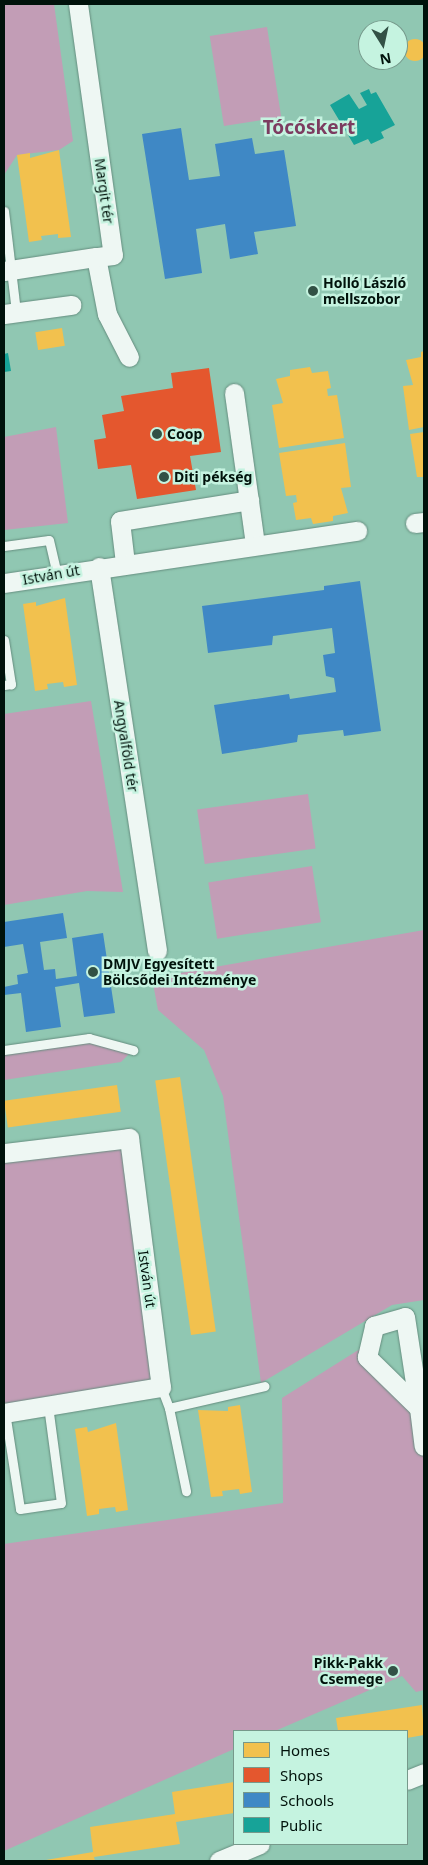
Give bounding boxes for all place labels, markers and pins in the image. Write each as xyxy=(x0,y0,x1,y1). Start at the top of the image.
place label: Holló László mellszobor xyxy=(323,275,406,308)
marker: Holló László mellszobor xyxy=(307,285,319,297)
place label: Coop xyxy=(167,426,202,442)
marker: Coop xyxy=(151,428,163,440)
place label: Diti pékség xyxy=(174,469,252,485)
marker: Diti pékség xyxy=(158,471,170,483)
place label: DMJV Egyesített Bölcsődei Intézménye xyxy=(103,956,256,989)
marker: DMJV Egyesített Bölcsődei Intézménye xyxy=(87,966,99,978)
place label: Pikk-Pakk Csemege xyxy=(314,1655,383,1688)
marker: Pikk-Pakk Csemege xyxy=(387,1665,399,1677)

